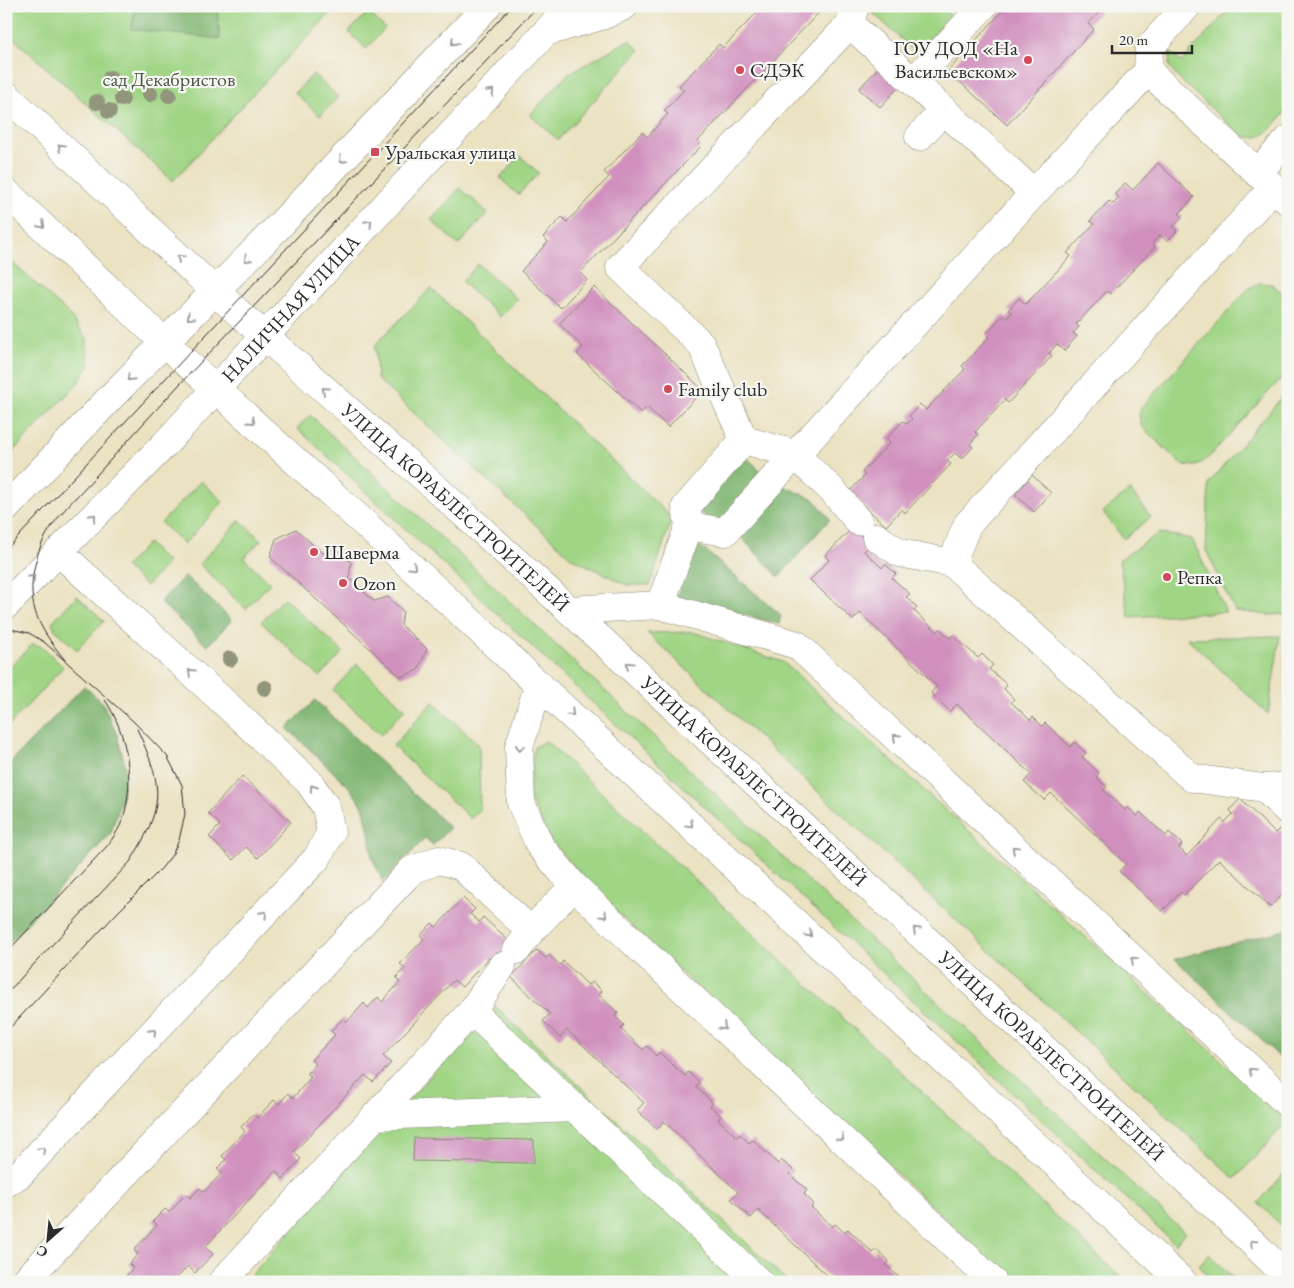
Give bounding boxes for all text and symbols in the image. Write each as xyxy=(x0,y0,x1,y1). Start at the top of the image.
scale bar xyxy=(1112,22,1192,54)
text: 20 m xyxy=(1119,30,1148,49)
place label: ГОУ ДОД «На Васильевском» xyxy=(894,35,1018,84)
one-way arrow xyxy=(451,36,460,45)
marker: ГОУ ДОД «На Васильевском» xyxy=(1022,54,1034,66)
place label: СДЭК xyxy=(750,57,805,83)
marker: СДЭК xyxy=(734,64,746,76)
park label: сад Декабристов xyxy=(103,66,235,92)
one-way arrow xyxy=(485,88,494,97)
place label: Уральская улица xyxy=(384,139,516,165)
one-way arrow xyxy=(58,144,67,153)
marker: Уральская улица xyxy=(369,146,381,158)
one-way arrow xyxy=(339,154,348,163)
one-way arrow xyxy=(36,219,45,228)
one-way arrow xyxy=(363,219,372,228)
street label: НАЛИЧНАЯ УЛИЦА xyxy=(215,229,365,388)
one-way arrow xyxy=(244,253,253,262)
one-way arrow xyxy=(176,255,185,264)
one-way arrow xyxy=(187,311,196,320)
one-way arrow xyxy=(127,372,136,381)
place label: Family club xyxy=(678,376,767,402)
marker: Family club xyxy=(662,383,674,395)
one-way arrow xyxy=(322,387,331,396)
street label: УЛИЦА КОРАБЛЕСТРОИТЕЛЕЙ xyxy=(335,397,575,617)
one-way arrow xyxy=(246,415,255,424)
one-way arrow xyxy=(87,514,96,523)
place label: Шаверма xyxy=(324,539,400,565)
marker: Шаверма xyxy=(308,546,320,558)
one-way arrow xyxy=(407,562,416,571)
place label: Репка xyxy=(1177,564,1222,590)
place label: Ozon xyxy=(353,570,397,596)
marker: Репка xyxy=(1161,571,1173,583)
one-way arrow xyxy=(26,575,35,584)
marker: Ozon xyxy=(337,577,349,589)
one-way arrow xyxy=(626,662,635,671)
one-way arrow xyxy=(188,669,197,678)
street label: УЛИЦА КОРАБЛЕСТРОИТЕЛЕЙ xyxy=(635,669,873,892)
one-way arrow xyxy=(565,707,574,716)
one-way arrow xyxy=(893,734,902,743)
one-way arrow xyxy=(515,744,526,752)
one-way arrow xyxy=(310,784,319,794)
one-way arrow xyxy=(684,818,693,827)
one-way arrow xyxy=(1012,846,1021,855)
one-way arrow xyxy=(599,909,608,918)
one-way arrow xyxy=(258,910,267,919)
one-way arrow xyxy=(912,927,921,936)
one-way arrow xyxy=(803,929,812,938)
street label: УЛИЦА КОРАБЛЕСТРОИТЕЛЕЙ xyxy=(932,944,1170,1167)
one-way arrow xyxy=(1130,957,1139,966)
one-way arrow xyxy=(717,1021,726,1030)
one-way arrow xyxy=(147,1029,156,1038)
one-way arrow xyxy=(1249,1068,1258,1077)
one-way arrow xyxy=(835,1132,844,1141)
one-way arrow xyxy=(36,1147,45,1156)
north arrow xyxy=(22,1216,72,1266)
one-way arrow xyxy=(1249,1240,1258,1249)
text: С xyxy=(34,1241,51,1262)

